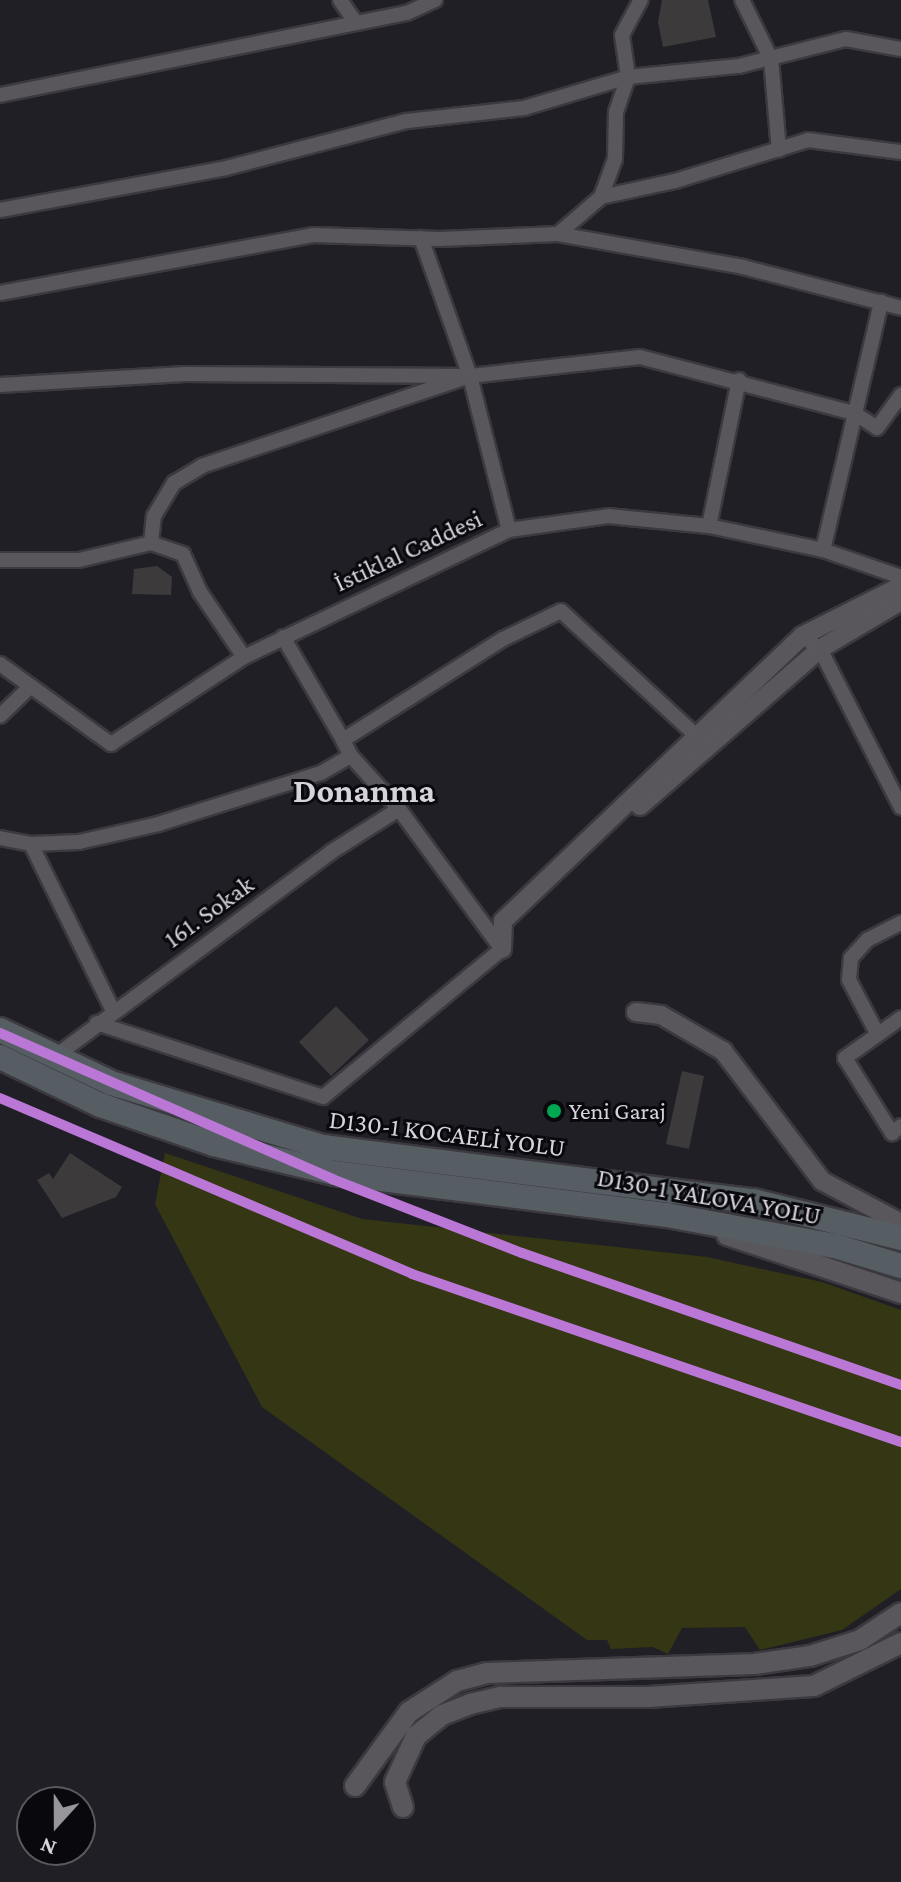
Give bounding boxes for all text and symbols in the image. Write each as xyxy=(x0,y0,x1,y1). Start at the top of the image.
street label: İstiklal Caddesi xyxy=(329,503,487,599)
district label: Donanma xyxy=(293,771,435,811)
street label: 161. Sokak xyxy=(158,869,260,955)
place label: Yeni Garaj xyxy=(569,1097,666,1125)
marker: Yeni Garaj xyxy=(546,1103,562,1119)
street label: D130-1 KOCAELİ YOLU xyxy=(327,1104,567,1164)
street label: D130-1 YALOVA YOLU xyxy=(595,1162,823,1232)
north arrow xyxy=(16,1786,96,1866)
text: N xyxy=(36,1833,59,1861)

